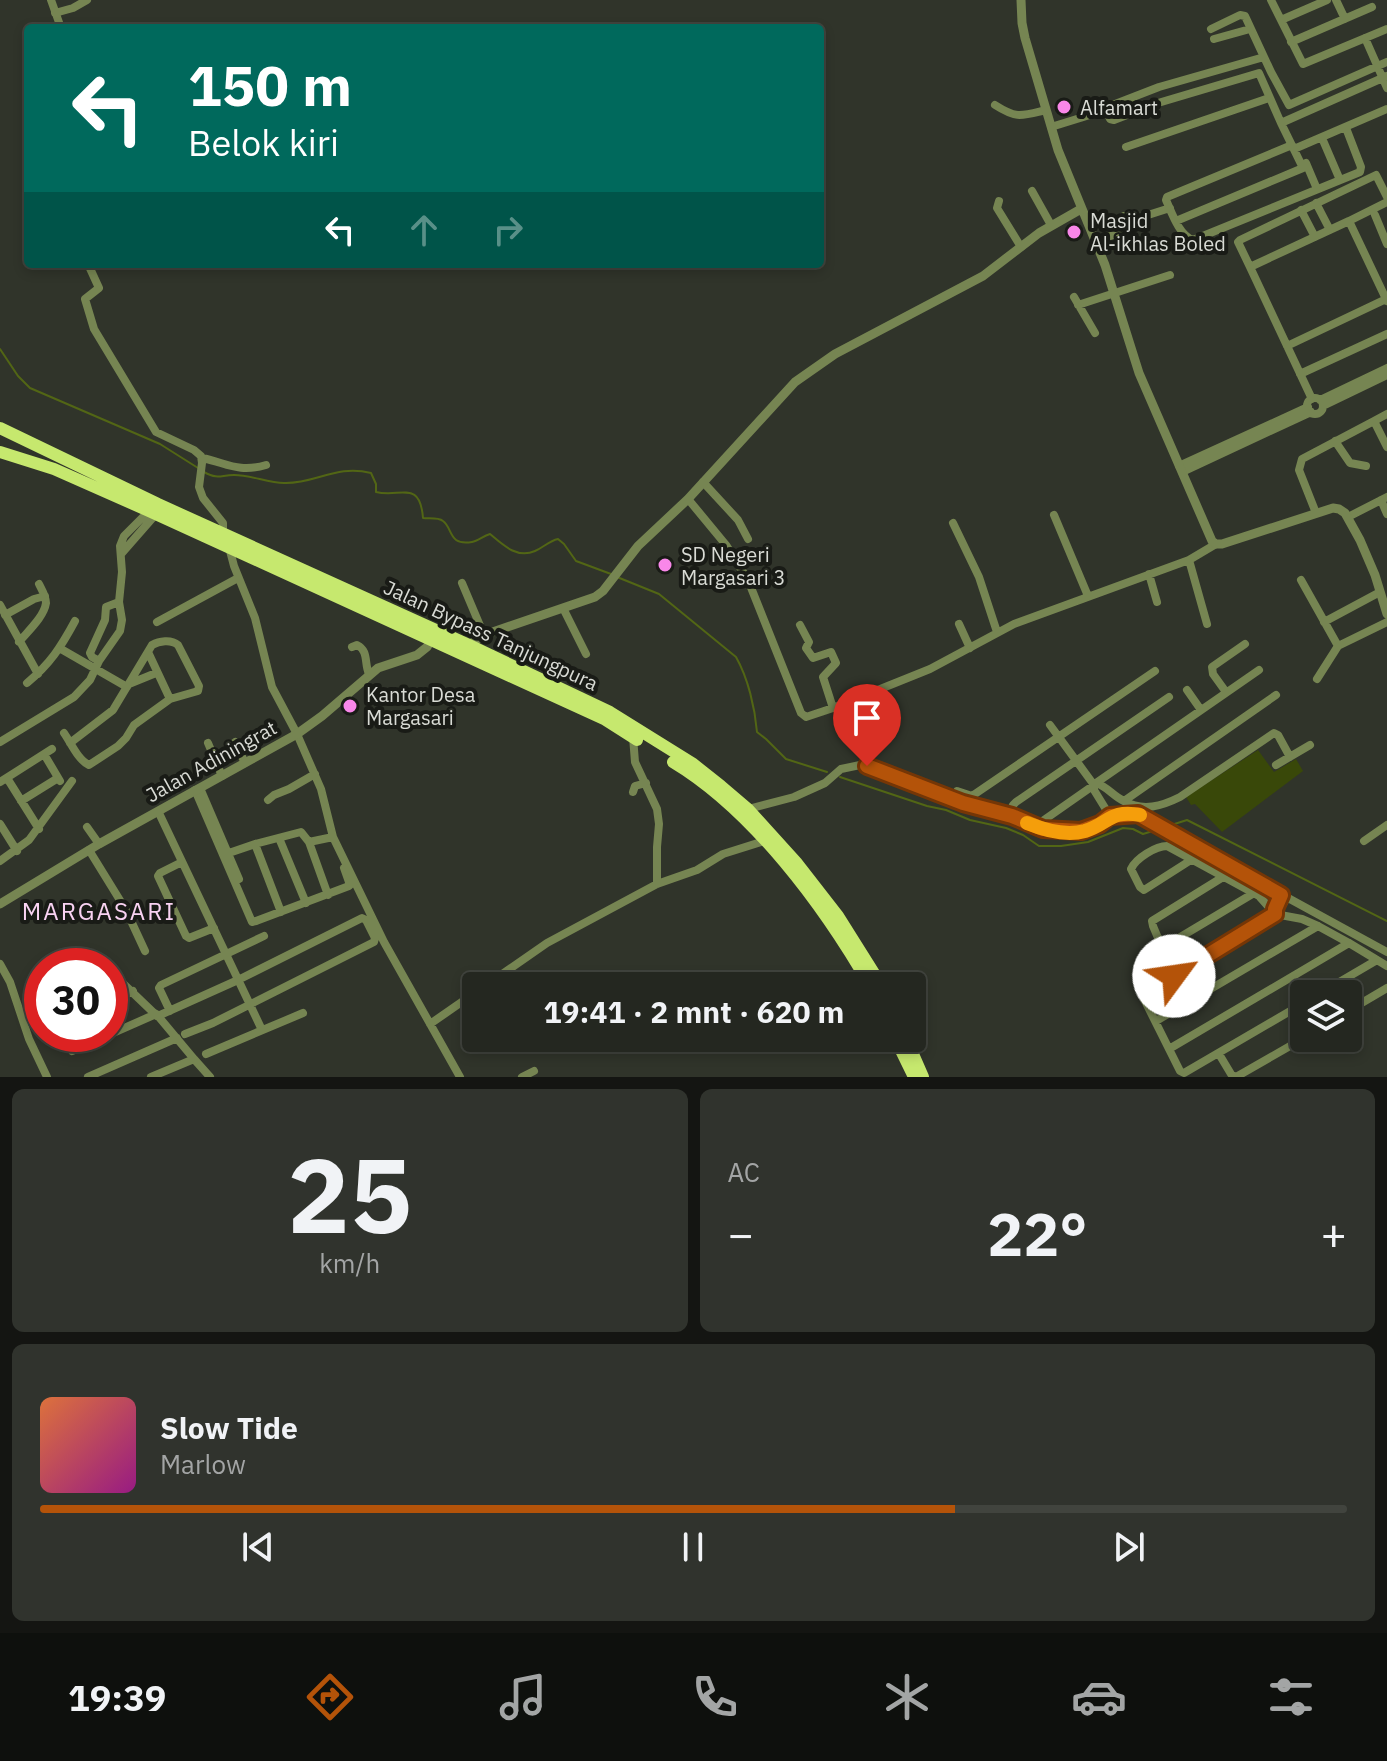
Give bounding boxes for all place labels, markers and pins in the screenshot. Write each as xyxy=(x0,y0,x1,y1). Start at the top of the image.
place label: Alfamart xyxy=(1080,94,1158,121)
marker: Alfamart xyxy=(1055,98,1073,116)
place label: Masjid Al-ikhlas Boled xyxy=(1090,207,1226,257)
marker: Masjid Al-ikhlas Boled xyxy=(1065,223,1083,241)
place label: SD Negeri Margasari 3 xyxy=(681,541,785,591)
marker: SD Negeri Margasari 3 xyxy=(656,556,674,574)
place label: Kantor Desa Margasari xyxy=(366,681,476,731)
pin xyxy=(833,684,901,766)
marker: Kantor Desa Margasari xyxy=(341,697,359,715)

